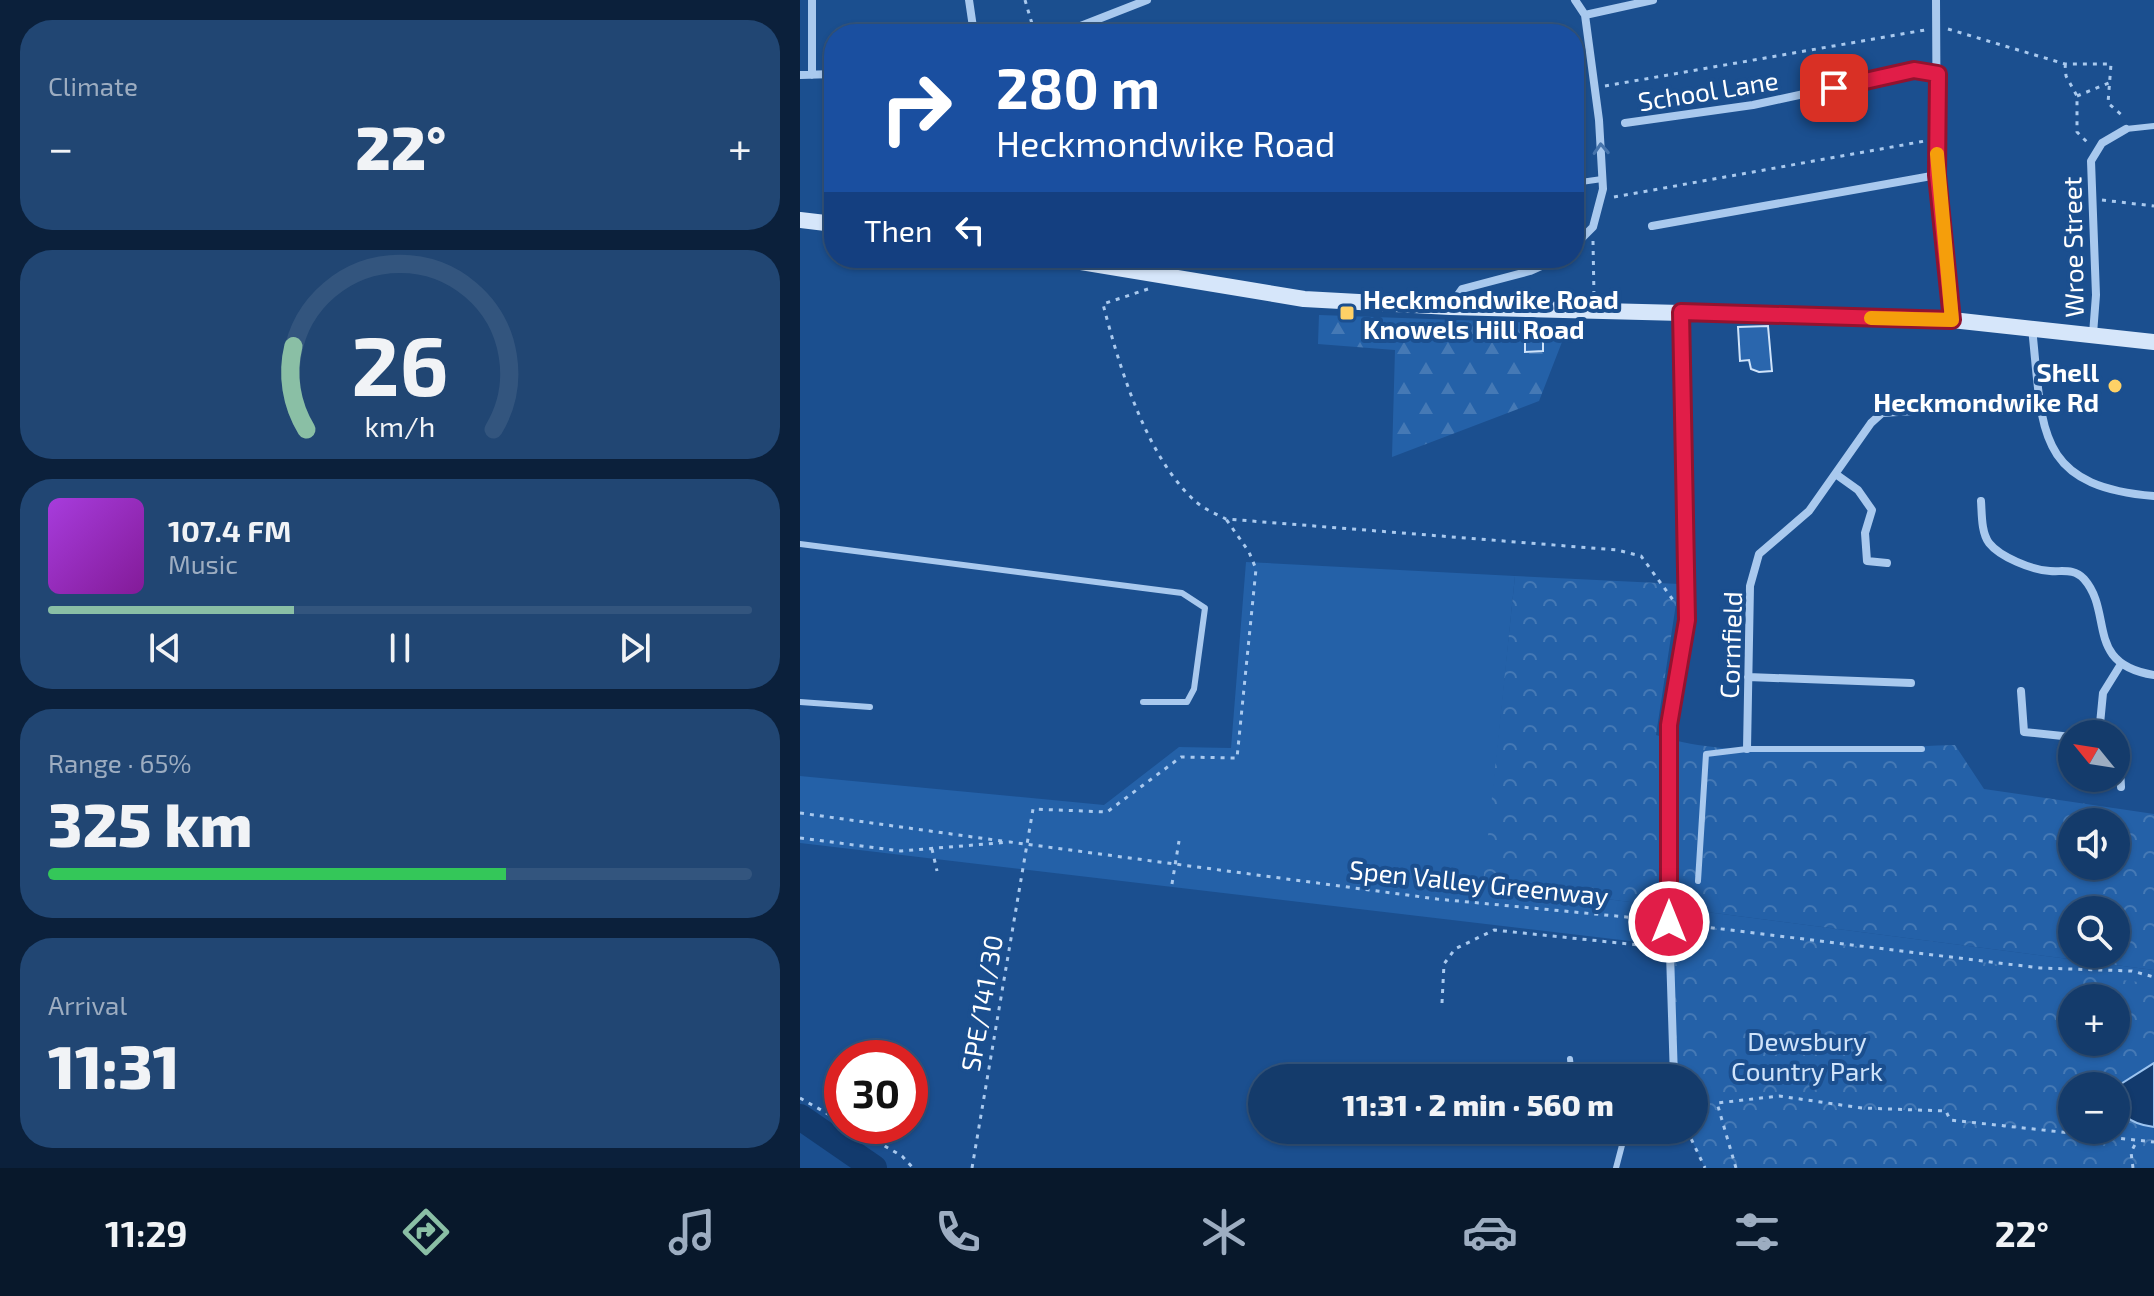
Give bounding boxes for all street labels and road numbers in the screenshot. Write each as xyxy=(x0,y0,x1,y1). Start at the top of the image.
street label: School Lane xyxy=(1636,64,1780,116)
street label: Wroe Street xyxy=(2055,176,2089,318)
street label: Cornfield xyxy=(1713,591,1747,699)
street label: Spen Valley Greenway xyxy=(1348,853,1610,911)
street label: SPE/141/30 xyxy=(954,932,1008,1074)

